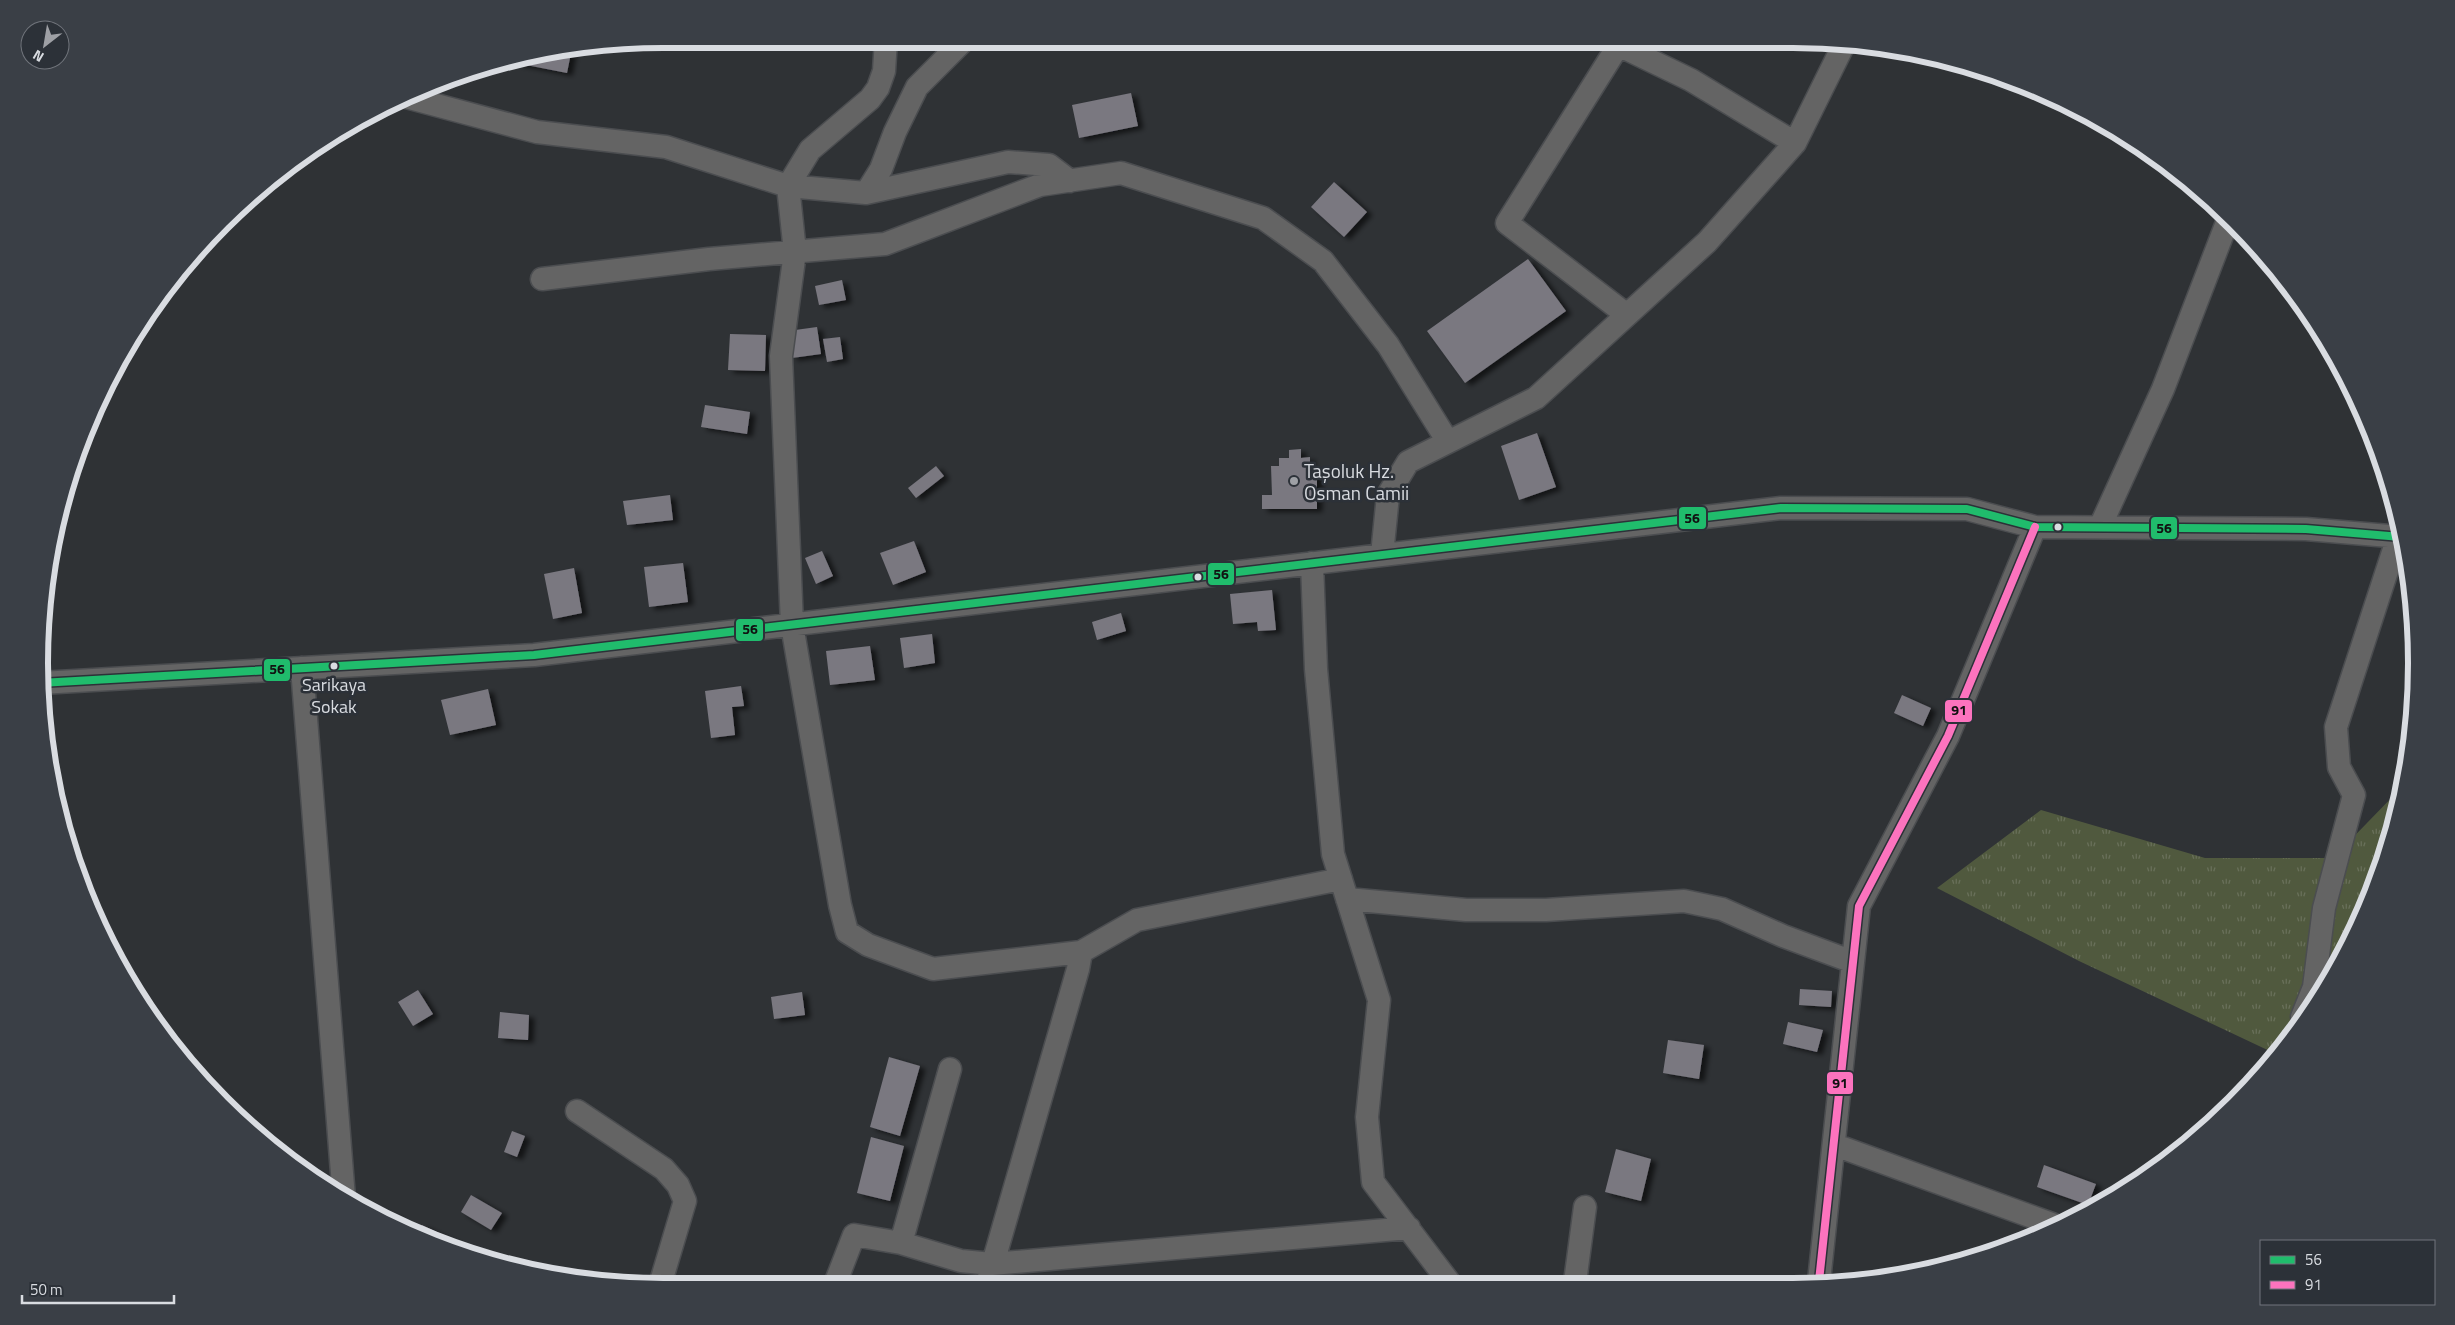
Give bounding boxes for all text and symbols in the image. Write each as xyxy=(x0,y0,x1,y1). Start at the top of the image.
north arrow xyxy=(20,20,70,70)
text: N xyxy=(28,45,48,68)
place label: Taşoluk Hz. Osman Camii xyxy=(1304,456,1409,507)
marker: Taşoluk Hz. Osman Camii xyxy=(1288,475,1300,487)
line badge: 56 xyxy=(1678,506,1707,530)
text: 56 xyxy=(1684,507,1700,528)
line badge: 56 xyxy=(2150,516,2178,540)
text: 56 xyxy=(2156,517,2172,538)
unlabelled marker xyxy=(2053,522,2063,532)
line badge: 56 xyxy=(1207,562,1235,586)
text: 56 xyxy=(1213,563,1229,584)
unlabelled marker xyxy=(1193,572,1203,582)
line badge: 56 xyxy=(735,618,764,642)
text: 56 xyxy=(742,618,758,639)
line badge: 56 xyxy=(263,658,291,682)
text: 56 xyxy=(269,658,285,679)
marker: Sarikaya Sokak xyxy=(329,661,339,671)
place label: Sarikaya Sokak xyxy=(302,671,366,720)
line badge: 91 xyxy=(1944,699,1973,723)
text: 91 xyxy=(1951,699,1967,720)
line badge: 91 xyxy=(1826,1071,1854,1095)
text: 91 xyxy=(1832,1072,1848,1093)
legend xyxy=(2260,1240,2435,1305)
text: 56 xyxy=(2305,1248,2322,1271)
scale bar xyxy=(22,1272,175,1304)
text: 91 xyxy=(2305,1273,2322,1296)
text: 50 m xyxy=(30,1278,63,1301)

